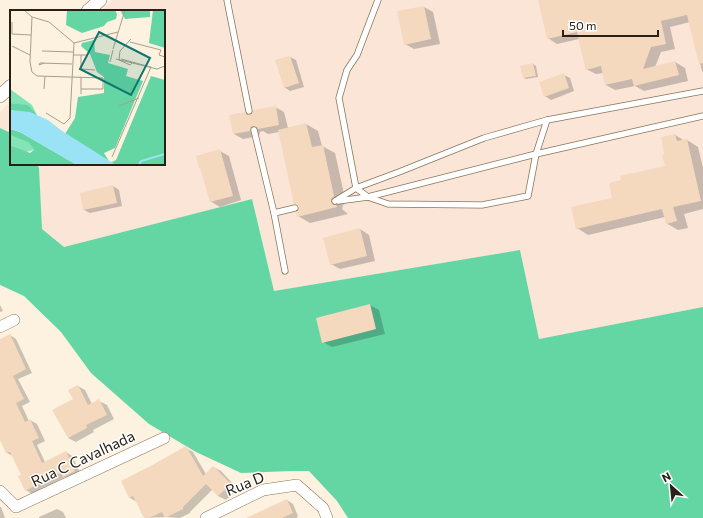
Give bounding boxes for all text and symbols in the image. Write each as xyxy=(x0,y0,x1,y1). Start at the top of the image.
inset map xyxy=(10,10,165,165)
scale bar xyxy=(563,12,658,38)
text: 50 m xyxy=(569,18,597,32)
street label: Rua C Cavalhada xyxy=(28,426,137,490)
north arrow xyxy=(651,466,691,506)
street label: Rua D xyxy=(223,467,267,499)
text: N xyxy=(660,469,673,484)

